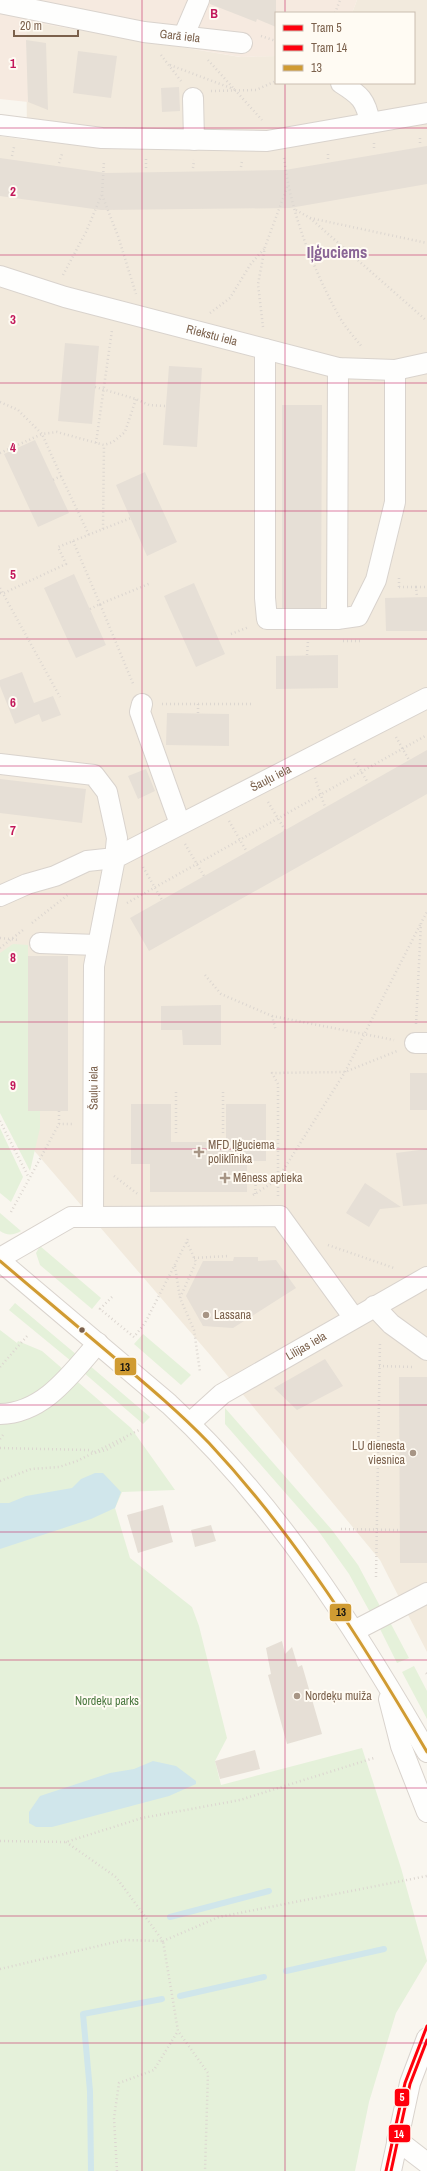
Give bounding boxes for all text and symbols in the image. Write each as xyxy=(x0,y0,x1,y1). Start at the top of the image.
text: B xyxy=(210,5,218,22)
scale bar xyxy=(14,12,78,38)
legend xyxy=(275,12,415,84)
text: 20 m xyxy=(20,18,42,34)
text: Tram 5 xyxy=(311,20,342,36)
street label: Garā iela xyxy=(159,26,201,46)
text: Tram 14 xyxy=(311,40,348,56)
text: 1 xyxy=(10,55,16,72)
text: 13 xyxy=(311,60,322,76)
text: 2 xyxy=(10,183,16,200)
district label: Iļģuciems xyxy=(307,241,367,263)
text: 3 xyxy=(10,311,16,328)
street label: Riekstu iela xyxy=(185,321,240,350)
text: 4 xyxy=(10,439,16,456)
text: 5 xyxy=(10,566,16,583)
text: 6 xyxy=(10,694,16,711)
street label: Šauļu iela xyxy=(248,761,294,795)
text: 7 xyxy=(10,822,16,839)
text: 8 xyxy=(10,949,16,966)
street label: Šauļu iela xyxy=(85,1066,102,1110)
text: 9 xyxy=(10,1077,16,1094)
place label: MFD Iļģuciema poliklīnika xyxy=(208,1137,275,1167)
marker: MFD Iļģuciema poliklīnika xyxy=(193,1146,205,1158)
place label: Mēness aptieka xyxy=(233,1170,303,1186)
marker: Mēness aptieka xyxy=(220,1173,230,1183)
place label: Lassana xyxy=(214,1307,252,1323)
marker: Lassana xyxy=(201,1310,211,1320)
unlabelled marker xyxy=(77,1325,87,1335)
street label: Lilijas iela xyxy=(283,1328,330,1364)
line badge: 13 xyxy=(114,1357,137,1376)
text: 13 xyxy=(120,1360,130,1374)
place label: LU dienesta viesnica xyxy=(352,1438,406,1468)
marker: LU dienesta viesnica xyxy=(408,1448,418,1458)
line badge: 13 xyxy=(329,1603,352,1622)
text: 13 xyxy=(336,1605,346,1619)
place label: Nordeķu muiža xyxy=(305,1688,372,1704)
marker: Nordeķu muiža xyxy=(292,1691,302,1701)
park label: Nordeķu parks xyxy=(75,1693,139,1709)
line badge: 5 xyxy=(394,2088,410,2107)
text: 5 xyxy=(399,2090,405,2104)
line badge: 14 xyxy=(388,2124,411,2143)
text: 14 xyxy=(394,2127,404,2141)

